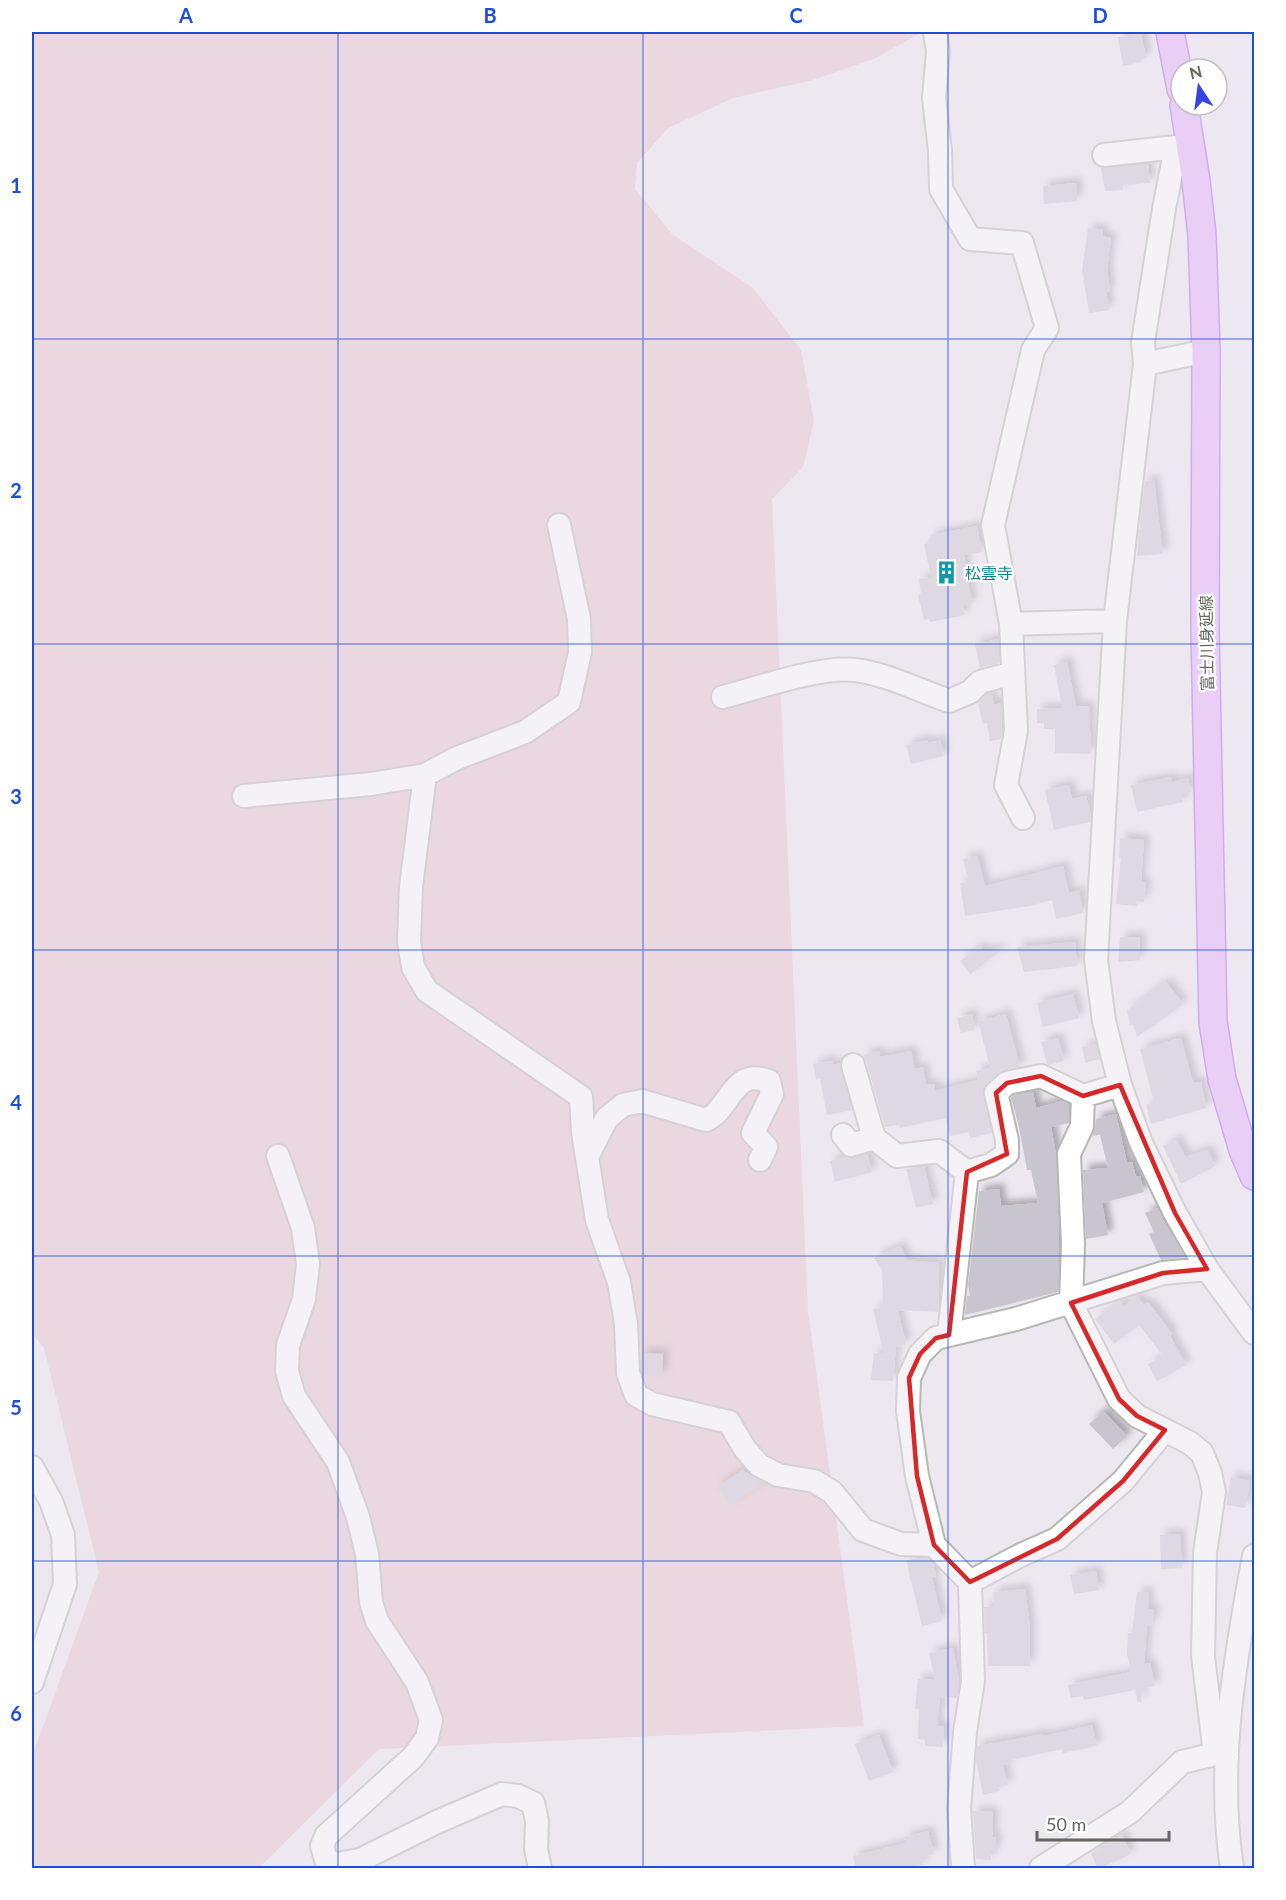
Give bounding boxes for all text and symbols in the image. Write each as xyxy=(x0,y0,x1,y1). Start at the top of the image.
text: A xyxy=(178,3,193,27)
text: B xyxy=(483,3,497,27)
text: C xyxy=(789,3,803,27)
text: D xyxy=(1092,3,1108,27)
north arrow xyxy=(1169,57,1229,117)
text: N xyxy=(1187,61,1204,83)
text: 1 xyxy=(10,173,22,197)
text: 2 xyxy=(10,478,22,502)
building icon: 松雲寺 xyxy=(934,559,960,585)
place label: 松雲寺 xyxy=(965,563,1013,582)
street label: 富士川身延線 xyxy=(1196,595,1216,691)
text: 3 xyxy=(10,784,22,808)
text: 4 xyxy=(10,1090,22,1114)
text: 5 xyxy=(10,1395,22,1419)
text: 6 xyxy=(10,1701,22,1725)
scale bar xyxy=(1037,1804,1169,1842)
text: 50 m xyxy=(1046,1813,1086,1835)

